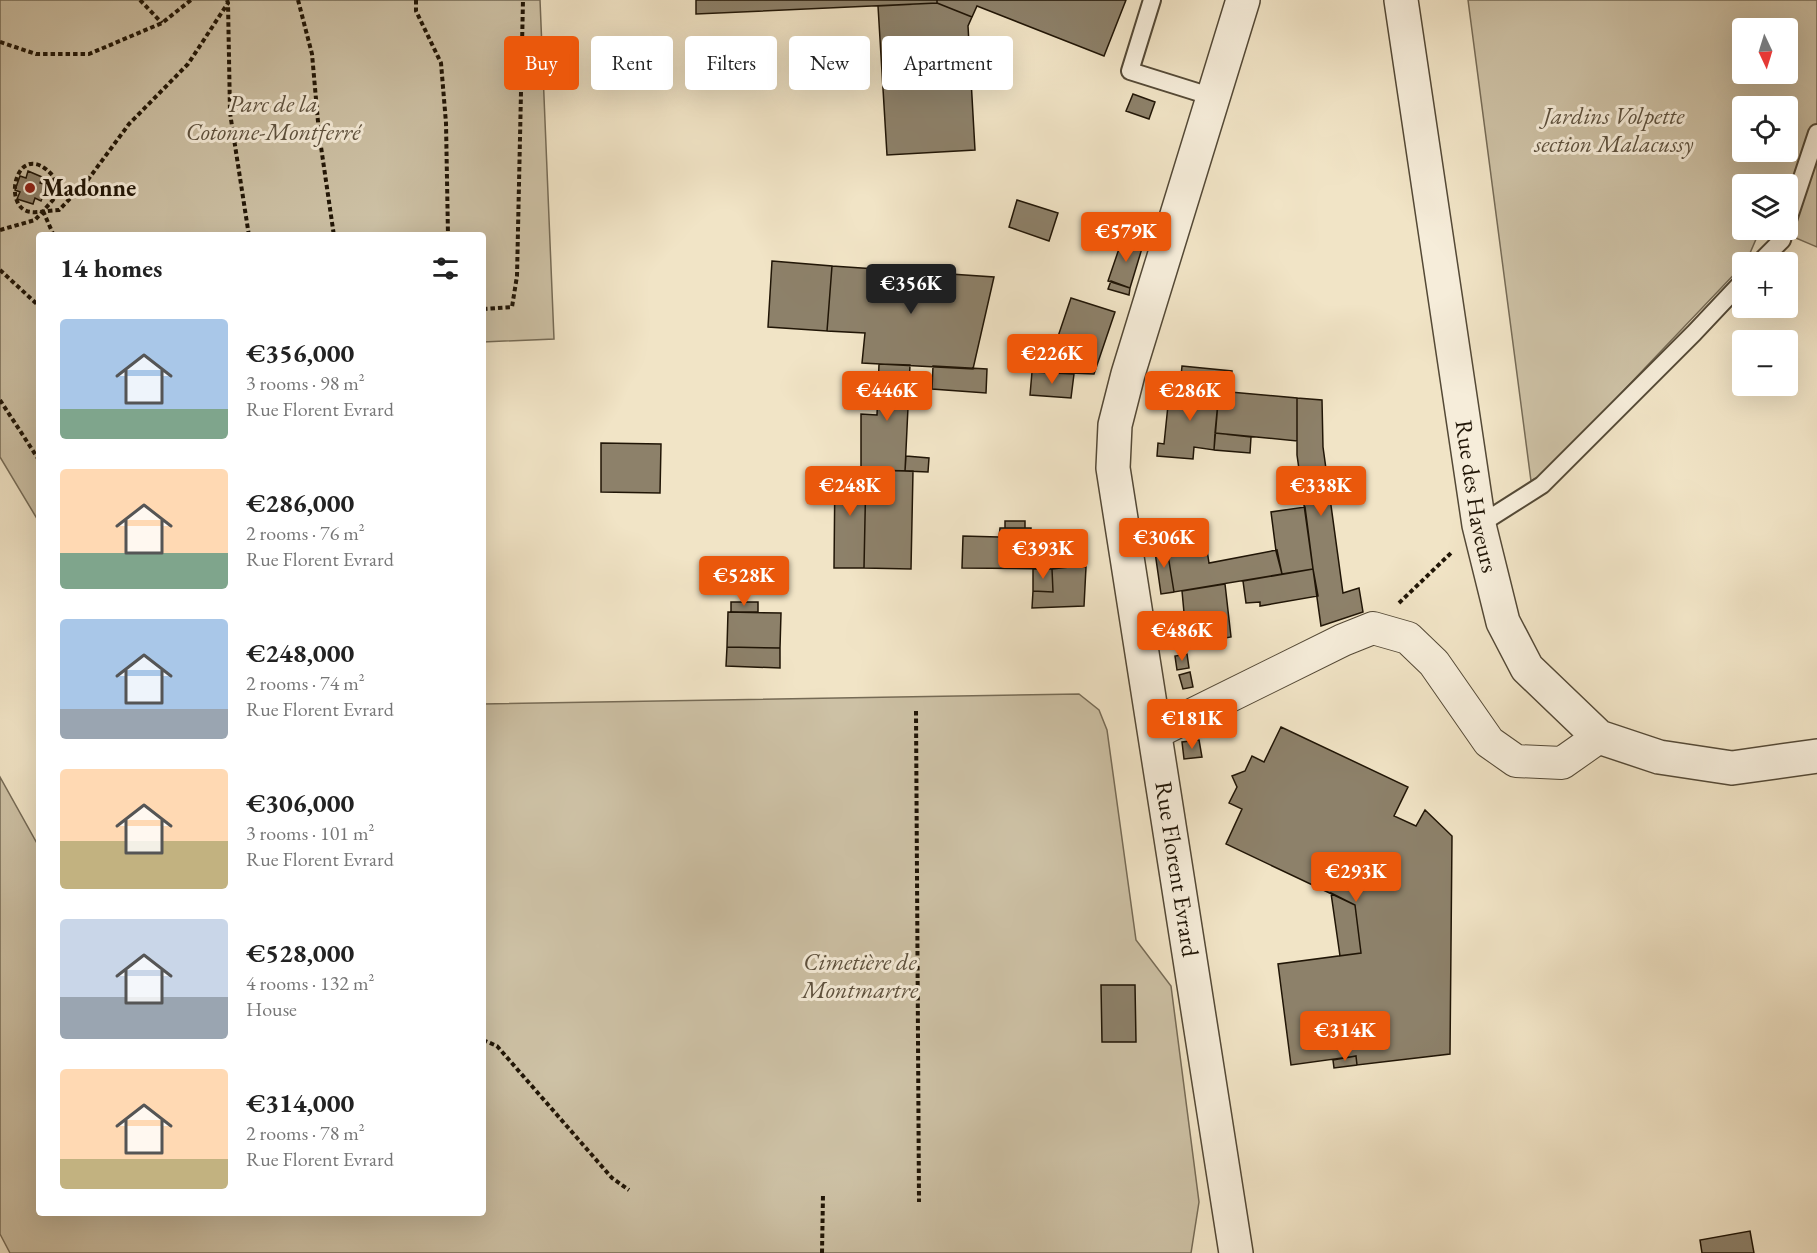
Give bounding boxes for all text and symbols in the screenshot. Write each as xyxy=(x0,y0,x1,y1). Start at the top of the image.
north arrow xyxy=(1732,18,1798,84)
map controls xyxy=(1732,18,1798,396)
chip: Buy xyxy=(504,36,579,90)
chip: Rent xyxy=(591,36,673,90)
chip: Filters xyxy=(685,36,777,90)
chip: New xyxy=(789,36,870,90)
chip: Apartment xyxy=(882,36,1013,90)
park label: Parc de la Cotonne-Montferré xyxy=(186,88,362,147)
button: locate xyxy=(1732,96,1798,162)
park label: Jardins Volpette section Malacussy xyxy=(1534,100,1694,159)
place label: Madonne xyxy=(42,172,136,203)
button: layers xyxy=(1732,174,1798,240)
marker: Madonne xyxy=(23,181,37,195)
pin: €579K xyxy=(1084,212,1168,263)
text: €579K xyxy=(1095,218,1157,244)
text: 14 homes xyxy=(60,251,162,285)
icon: filters xyxy=(429,252,462,285)
button: + xyxy=(1732,252,1798,318)
pin: €356K xyxy=(869,264,953,315)
text: €356K xyxy=(880,270,942,296)
button: − xyxy=(1732,330,1798,396)
pin: €226K xyxy=(1010,334,1094,385)
text: €356,000 xyxy=(246,336,354,370)
text: €226K xyxy=(1021,340,1083,366)
icon: home xyxy=(108,343,180,415)
text: 3 rooms · 98 m² xyxy=(246,370,365,396)
pin: €446K xyxy=(845,371,929,422)
pin: €286K xyxy=(1148,371,1232,422)
text: €446K xyxy=(856,377,918,403)
text: €286K xyxy=(1159,377,1221,403)
text: Rue Florent Evrard xyxy=(246,396,394,422)
street label: Rue des Haveurs xyxy=(1449,418,1506,576)
pin: €248K xyxy=(808,466,892,517)
pin: €338K xyxy=(1279,466,1363,517)
text: €248K xyxy=(819,472,881,498)
text: €338K xyxy=(1290,472,1352,498)
text: €286,000 xyxy=(246,486,354,520)
icon: home xyxy=(108,493,180,565)
pin: €306K xyxy=(1122,518,1206,569)
text: 2 rooms · 76 m² xyxy=(246,520,365,546)
text: €306K xyxy=(1133,524,1195,550)
pin: €393K xyxy=(1001,529,1085,580)
text: €393K xyxy=(1012,535,1074,561)
text: Rue Florent Evrard xyxy=(246,546,394,572)
pin: €528K xyxy=(702,556,786,607)
text: €528K xyxy=(713,562,775,588)
pin: €486K xyxy=(1140,611,1224,662)
text: €486K xyxy=(1151,617,1213,643)
text: €248,000 xyxy=(246,636,354,670)
icon: home xyxy=(108,643,180,715)
text: 2 rooms · 74 m² xyxy=(246,670,365,696)
text: Rue Florent Evrard xyxy=(246,696,394,722)
pin: €181K xyxy=(1150,699,1234,750)
text: €181K xyxy=(1161,705,1223,731)
street label: Rue Florent Evrard xyxy=(1148,779,1207,960)
text: €306,000 xyxy=(246,786,354,820)
icon: home xyxy=(108,793,180,865)
text: 3 rooms · 101 m² xyxy=(246,820,374,846)
text: Rue Florent Evrard xyxy=(246,846,394,872)
pin: €293K xyxy=(1314,852,1398,903)
text: €293K xyxy=(1325,858,1387,884)
text: €528,000 xyxy=(246,936,354,970)
icon: home xyxy=(108,943,180,1015)
park label: Cimetière de Montmartre xyxy=(800,946,919,1005)
text: 4 rooms · 132 m² xyxy=(246,970,374,996)
text: House xyxy=(246,996,297,1022)
pin: €314K xyxy=(1303,1011,1387,1062)
text: €314K xyxy=(1314,1017,1376,1043)
text: €314,000 xyxy=(246,1086,354,1120)
icon: home xyxy=(108,1093,180,1165)
text: 2 rooms · 78 m² xyxy=(246,1120,365,1146)
text: Rue Florent Evrard xyxy=(246,1146,394,1172)

